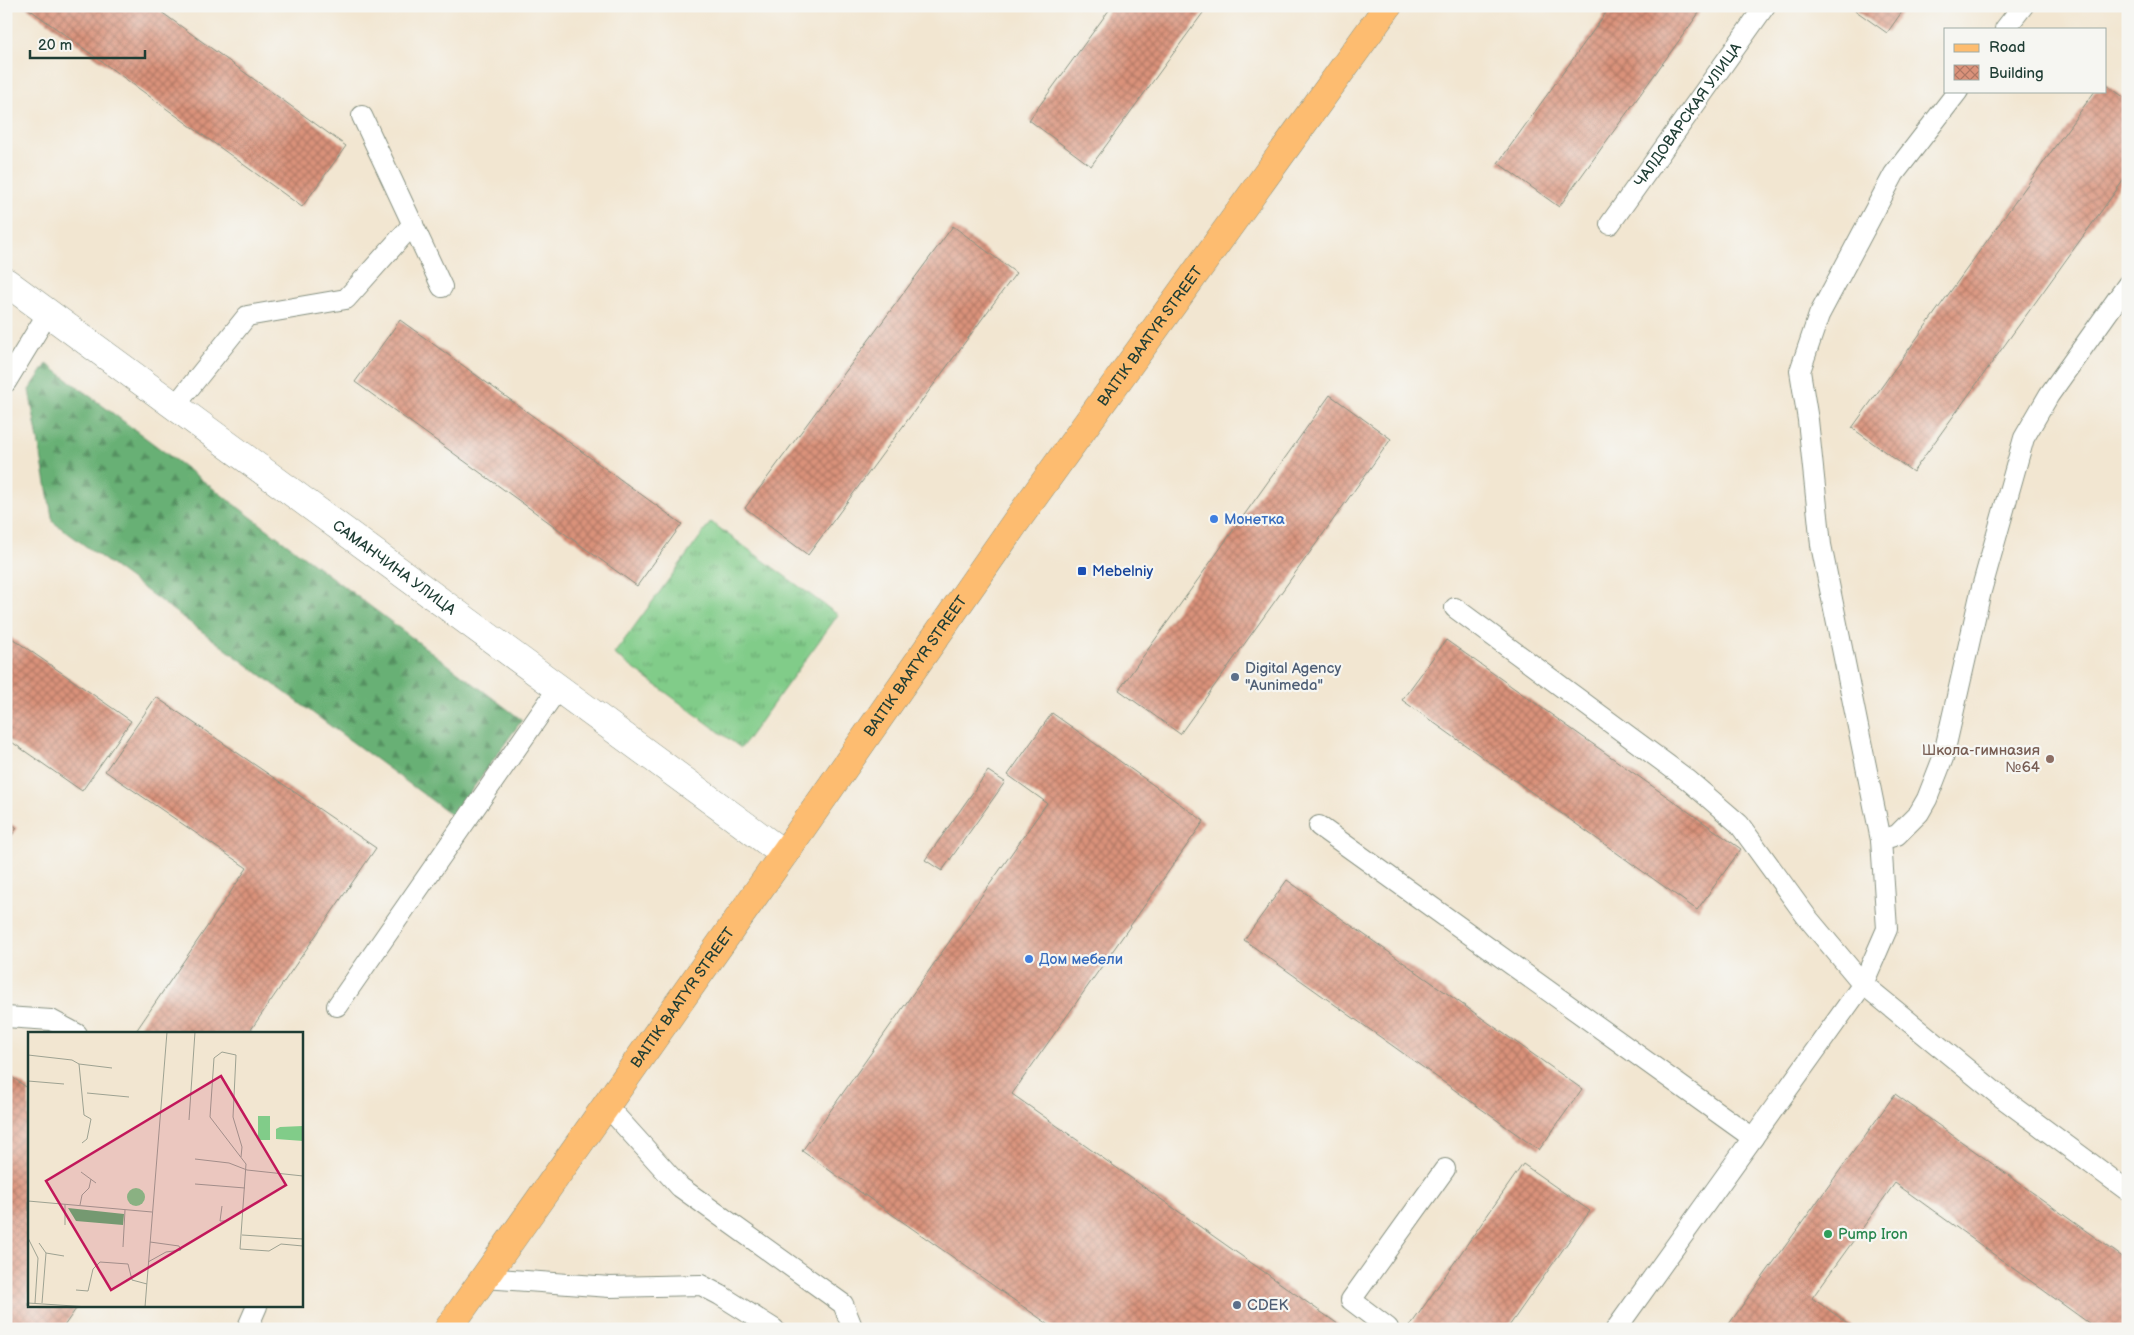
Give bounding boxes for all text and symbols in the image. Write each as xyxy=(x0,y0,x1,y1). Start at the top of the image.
scale bar xyxy=(30,28,145,60)
legend xyxy=(1944,28,2106,92)
text: 20 m xyxy=(38,36,72,55)
text: Road xyxy=(1989,38,2025,57)
street label: ЧАЛДОВАРСКАЯ УЛИЦА xyxy=(1630,39,1746,191)
text: Building xyxy=(1989,64,2044,83)
street label: BAITIK BAATYR STREET xyxy=(1093,263,1207,410)
place label: Монетка xyxy=(1224,510,1285,529)
marker: Монетка xyxy=(1208,513,1220,525)
street label: САМАНЧИНА УЛИЦА xyxy=(329,516,460,620)
place label: Mebelniy xyxy=(1092,562,1153,581)
marker: Mebelniy xyxy=(1076,565,1088,577)
street label: BAITIK BAATYR STREET xyxy=(860,592,971,741)
place label: Digital Agency "Aunimeda" xyxy=(1245,659,1341,695)
marker: Digital Agency "Aunimeda" xyxy=(1229,671,1241,683)
place label: Школа-гимназия №64 xyxy=(1922,741,2040,777)
marker: Школа-гимназия №64 xyxy=(2044,753,2056,765)
street label: BAITIK BAATYR STREET xyxy=(627,924,739,1072)
place label: Дом мебели xyxy=(1039,950,1123,969)
marker: Дом мебели xyxy=(1023,953,1035,965)
inset map xyxy=(28,1032,302,1308)
place label: Pump Iron xyxy=(1838,1225,1908,1244)
marker: Pump Iron xyxy=(1822,1228,1834,1240)
place label: CDEK xyxy=(1247,1296,1288,1315)
marker: CDEK xyxy=(1231,1299,1243,1311)

